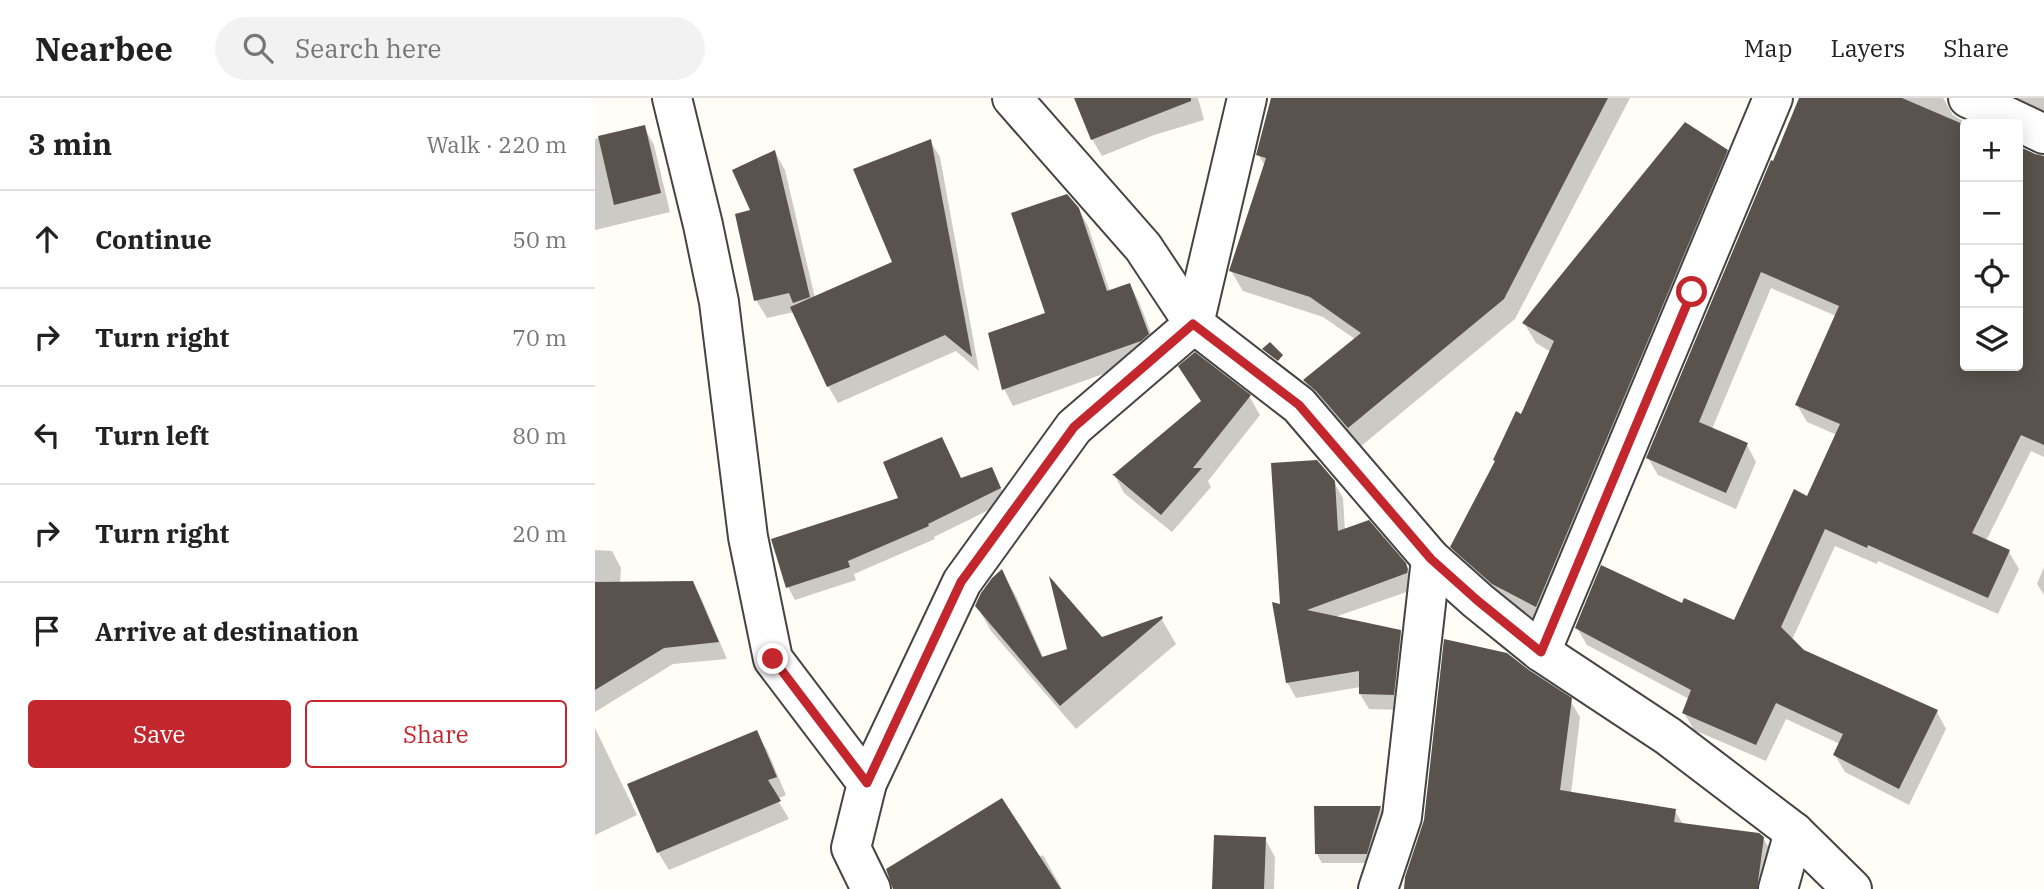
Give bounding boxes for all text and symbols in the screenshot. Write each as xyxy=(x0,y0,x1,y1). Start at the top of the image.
search box xyxy=(215,17,705,80)
text: Nearbee xyxy=(35,27,173,70)
icon: search xyxy=(239,29,277,67)
text: Search here xyxy=(295,31,441,65)
text: Map xyxy=(1744,32,1792,64)
text: Layers xyxy=(1830,32,1905,64)
text: Share xyxy=(1943,32,2009,64)
map controls xyxy=(1960,119,2023,371)
button: + xyxy=(1960,119,2023,182)
text: 3 min xyxy=(28,124,112,163)
text: Walk · 220 m xyxy=(426,129,567,159)
button: − xyxy=(1960,182,2023,245)
icon: ahead xyxy=(28,220,66,258)
text: Continue xyxy=(95,222,212,256)
text: 50 m xyxy=(512,224,567,254)
button: locate xyxy=(1960,245,2023,308)
route start xyxy=(1676,276,1707,307)
button: layers xyxy=(1960,308,2023,371)
icon: right xyxy=(28,318,66,356)
text: Turn right xyxy=(95,320,229,354)
text: 70 m xyxy=(512,322,567,352)
icon: left xyxy=(28,416,66,454)
text: Turn left xyxy=(95,418,209,452)
text: 80 m xyxy=(512,420,567,450)
icon: right xyxy=(28,514,66,552)
text: Turn right xyxy=(95,516,229,550)
text: 20 m xyxy=(512,518,567,548)
icon: arrive xyxy=(28,612,66,650)
text: Arrive at destination xyxy=(95,614,359,648)
route end xyxy=(757,643,788,674)
button: Save xyxy=(28,700,291,768)
button: Share xyxy=(305,700,567,768)

